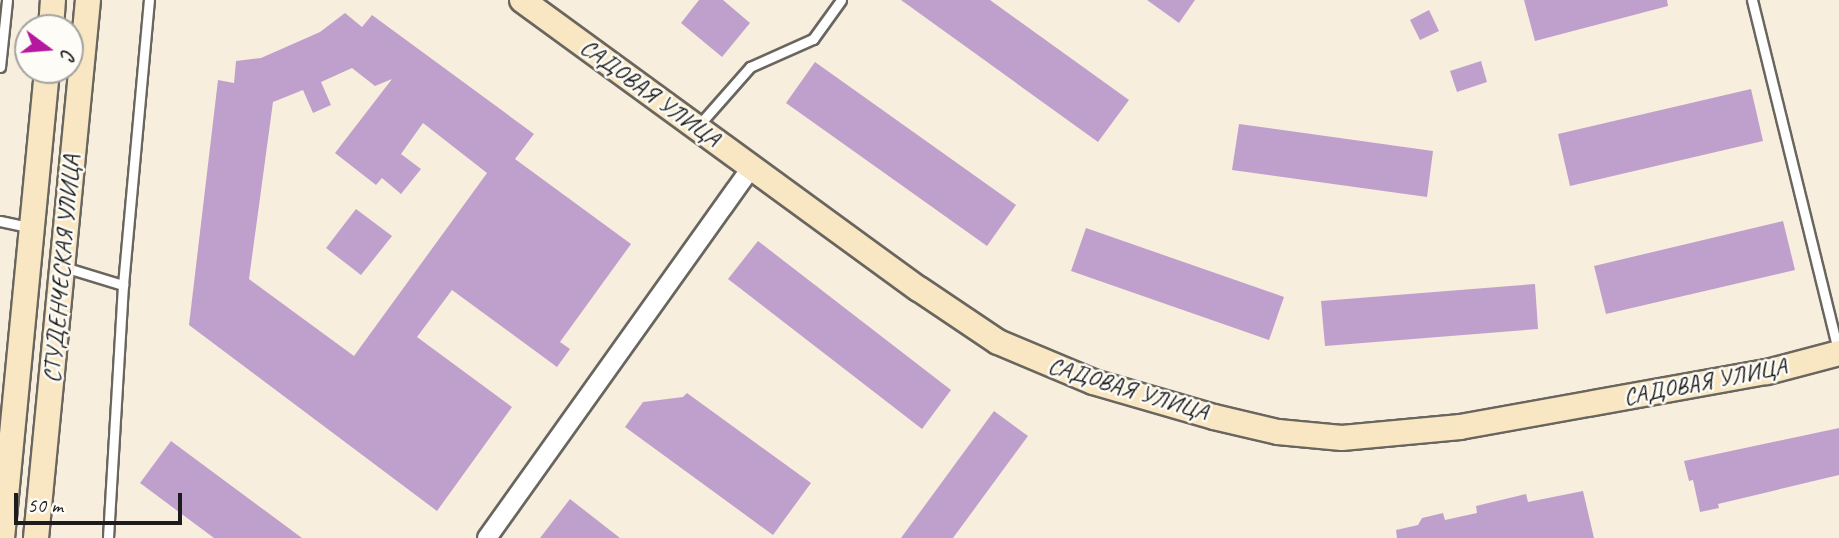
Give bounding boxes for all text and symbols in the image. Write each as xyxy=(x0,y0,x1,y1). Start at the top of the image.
north arrow xyxy=(14,14,84,84)
street label: САДОВАЯ УЛИЦА xyxy=(575,33,725,153)
text: С xyxy=(54,46,80,62)
street label: СТУДЕНЧЕСКАЯ УЛИЦА xyxy=(38,154,86,384)
street label: САДОВАЯ УЛИЦА xyxy=(1045,351,1211,427)
street label: САДОВАЯ УЛИЦА xyxy=(1621,352,1789,412)
scale bar xyxy=(18,478,186,522)
text: 50 m xyxy=(27,492,63,518)

